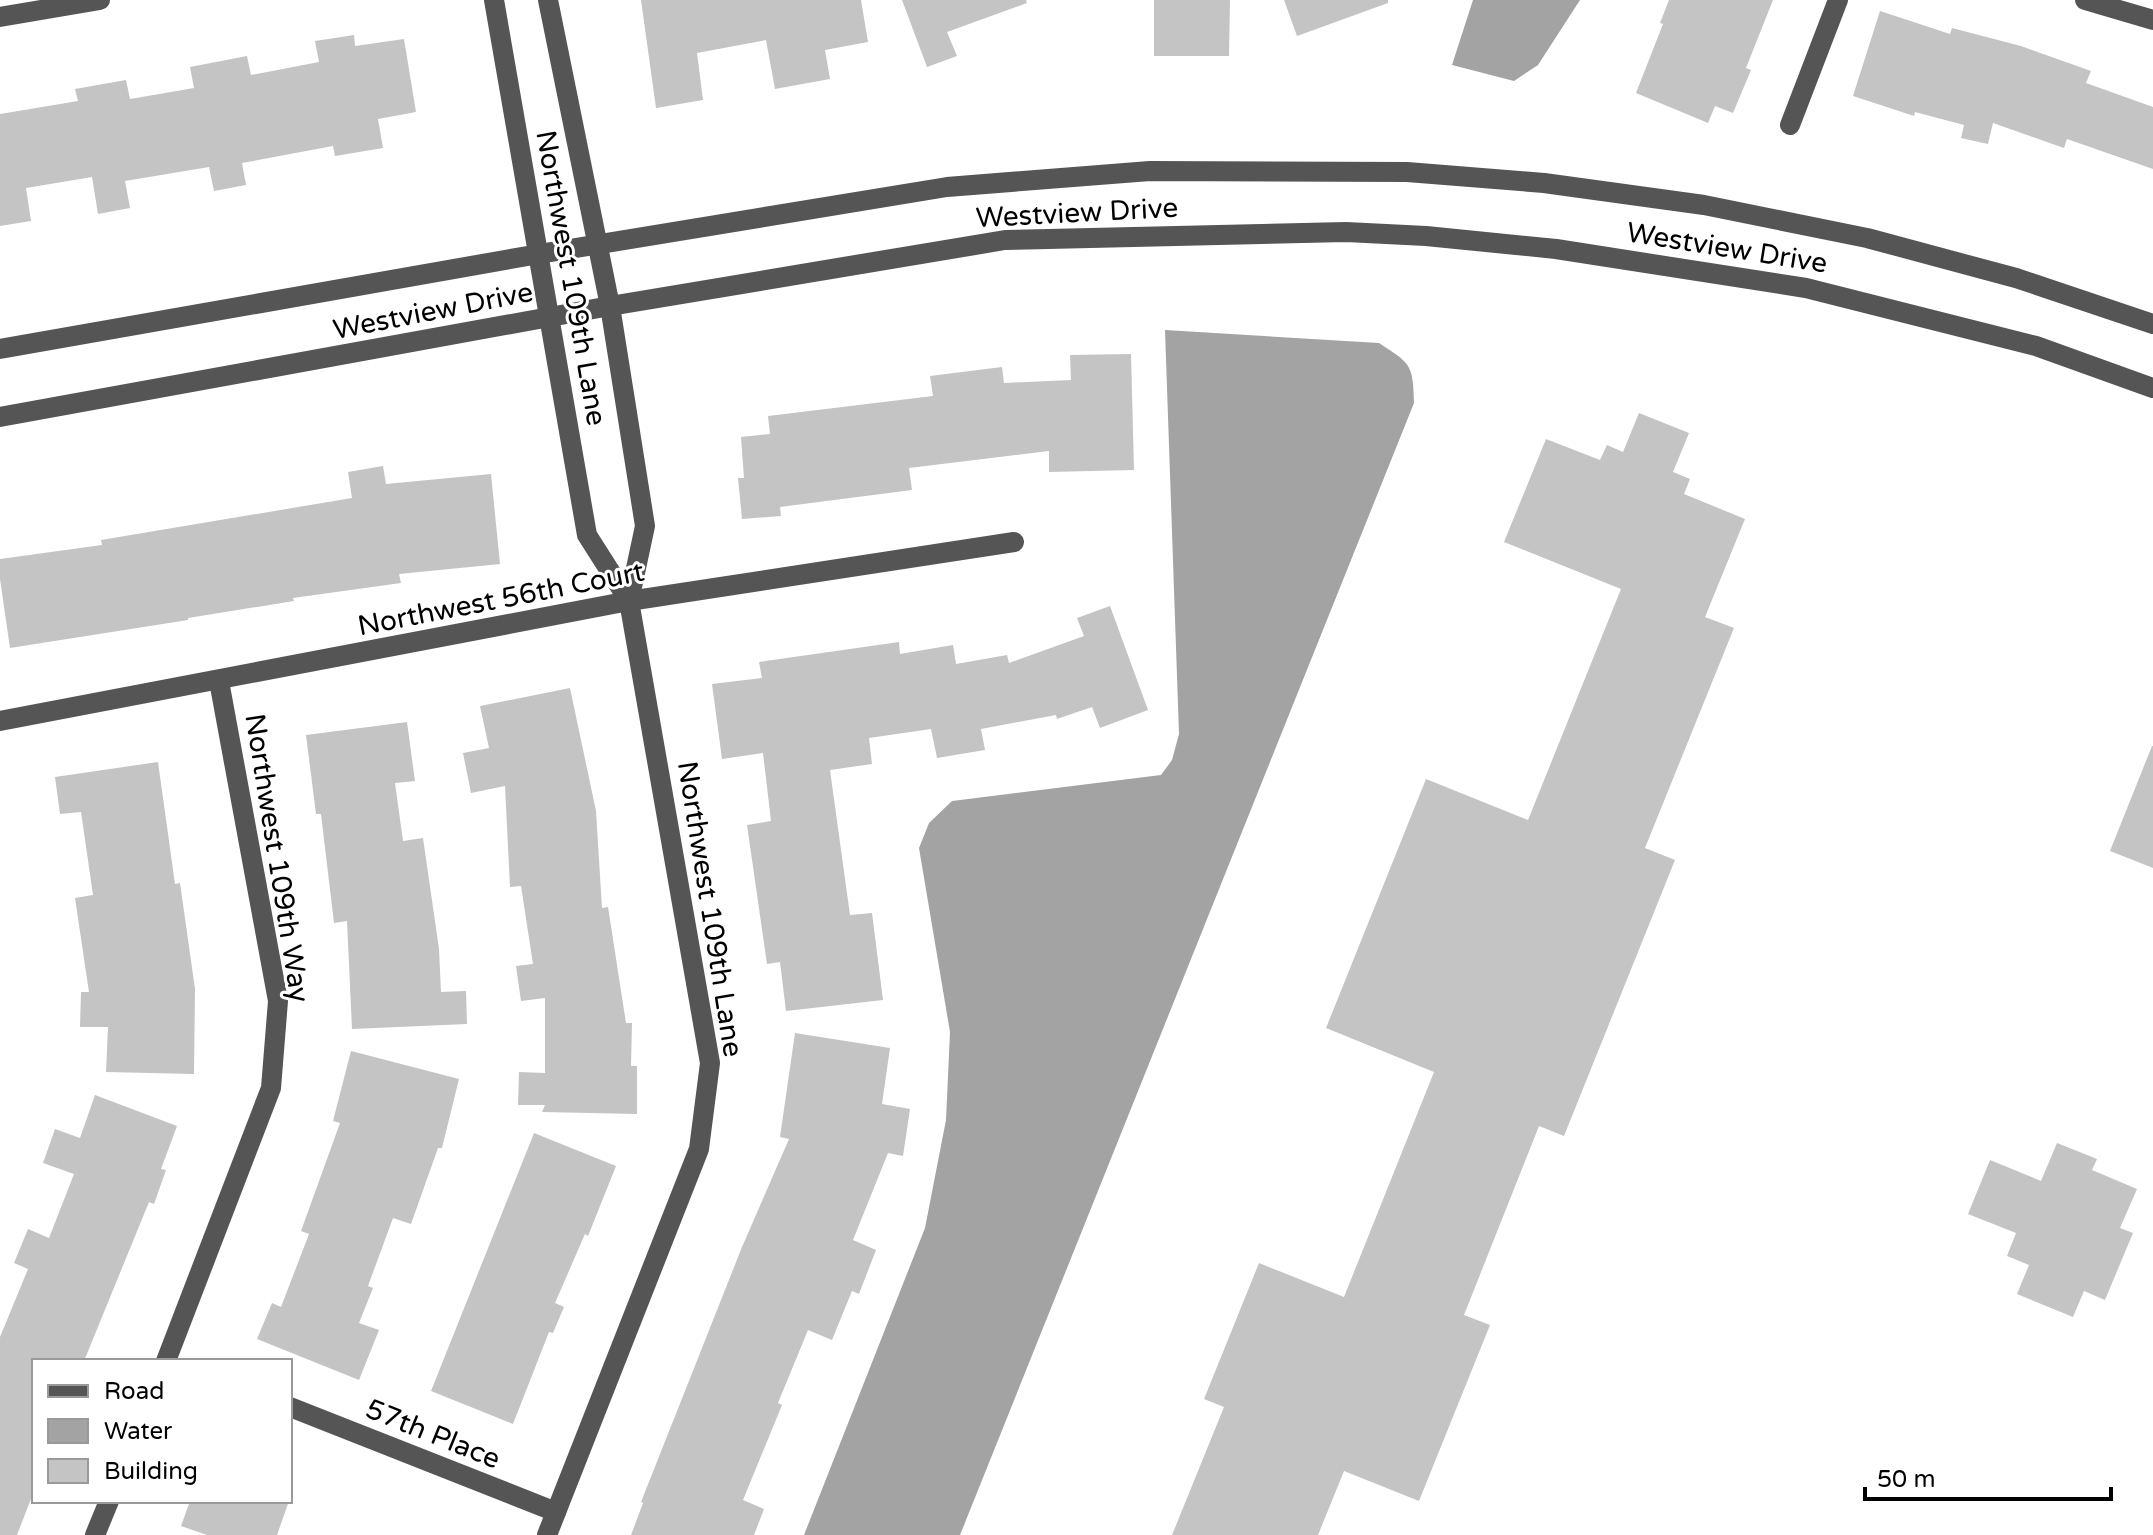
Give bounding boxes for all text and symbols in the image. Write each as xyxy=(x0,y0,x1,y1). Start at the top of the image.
street label: Northwest 109th Lane xyxy=(528,128,614,428)
street label: Westview Drive xyxy=(975,191,1179,235)
street label: Westview Drive xyxy=(1624,215,1830,281)
street label: Westview Drive xyxy=(330,275,536,347)
street label: Northwest 56th Court xyxy=(355,554,647,643)
street label: Northwest 109th Way xyxy=(237,711,317,1005)
street label: Northwest 109th Lane xyxy=(670,759,750,1059)
legend xyxy=(32,1359,292,1503)
text: Road xyxy=(104,1377,164,1406)
street label: 57th Place xyxy=(361,1392,505,1476)
text: Water xyxy=(104,1417,173,1446)
scale bar xyxy=(1865,1451,2111,1501)
text: Building xyxy=(104,1457,198,1486)
text: 50 m xyxy=(1877,1465,1935,1494)

